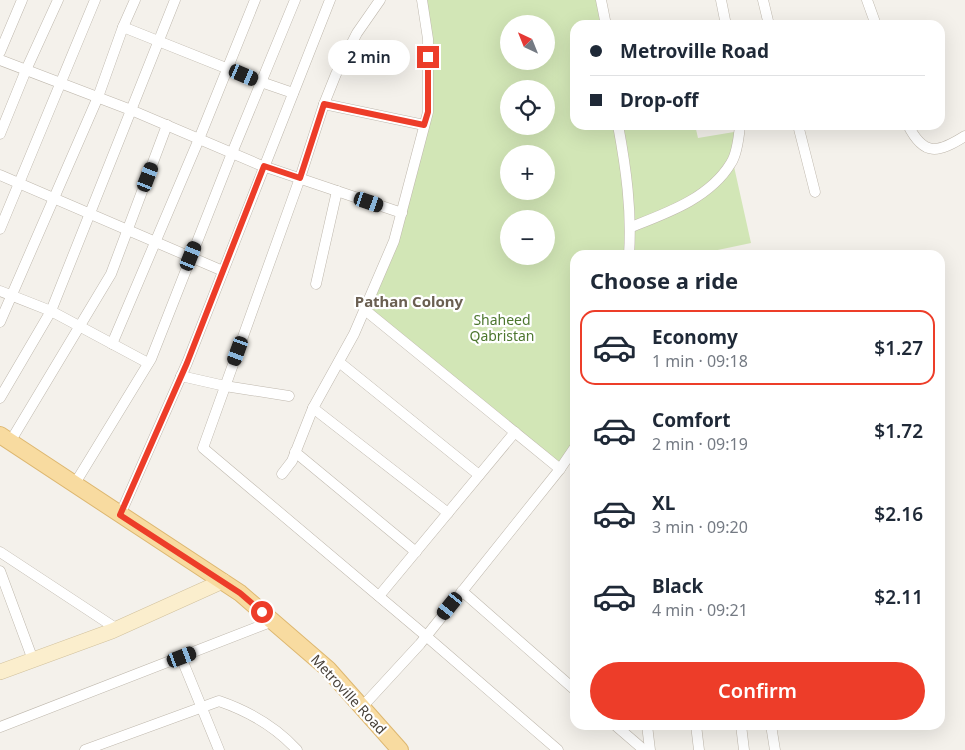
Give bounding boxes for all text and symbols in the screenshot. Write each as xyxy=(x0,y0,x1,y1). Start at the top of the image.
north arrow xyxy=(500,15,555,70)
map controls xyxy=(500,15,555,265)
text: Metroville Road xyxy=(620,38,769,64)
callout: 2 min xyxy=(328,40,410,74)
text: 2 min xyxy=(347,46,391,68)
route end xyxy=(417,46,439,68)
car xyxy=(227,62,260,88)
button: locate xyxy=(500,80,555,135)
text: Drop-off xyxy=(620,87,699,113)
button: + xyxy=(500,145,555,200)
car xyxy=(135,160,160,194)
car xyxy=(352,190,385,214)
button: − xyxy=(500,210,555,265)
car xyxy=(178,239,203,273)
text: Choose a ride xyxy=(590,265,738,295)
district label: Pathan Colony xyxy=(355,291,464,311)
park label: Shaheed Qabristan xyxy=(469,310,535,345)
text: Economy xyxy=(652,324,738,350)
icon: car xyxy=(592,325,637,370)
car xyxy=(225,334,250,368)
text: $1.27 xyxy=(874,335,923,361)
text: 1 min · 09:18 xyxy=(652,350,748,372)
text: Comfort xyxy=(652,407,731,433)
icon: car xyxy=(592,408,637,453)
text: $1.72 xyxy=(874,418,923,444)
text: 2 min · 09:19 xyxy=(652,433,748,455)
text: XL xyxy=(652,490,675,516)
icon: car xyxy=(592,491,637,536)
text: $2.16 xyxy=(874,501,923,527)
text: 3 min · 09:20 xyxy=(652,516,748,538)
text: Black xyxy=(652,573,703,599)
icon: car xyxy=(592,574,637,619)
text: $2.11 xyxy=(874,584,923,610)
car xyxy=(434,590,465,622)
text: 4 min · 09:21 xyxy=(652,599,748,621)
route start xyxy=(251,601,273,623)
car xyxy=(165,645,198,669)
street label: Metroville Road xyxy=(307,650,391,738)
button: Confirm xyxy=(590,662,925,720)

